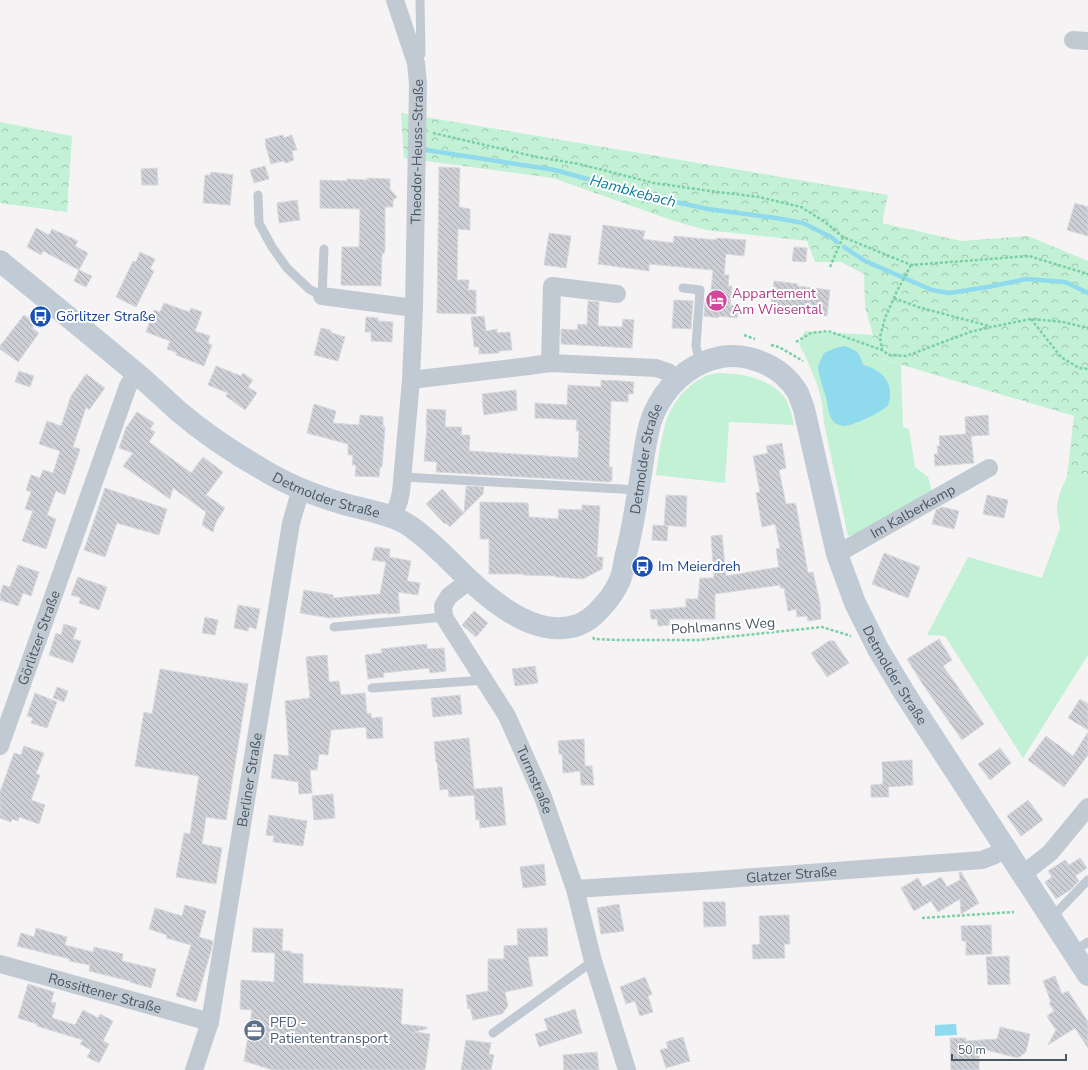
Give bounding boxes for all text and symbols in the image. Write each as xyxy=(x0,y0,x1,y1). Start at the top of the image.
street label: Theodor-Heuss-Straße xyxy=(406,78,428,225)
water label: Hambkebach xyxy=(588,170,678,212)
place label: Appartement Am Wiesental xyxy=(732,284,823,319)
hotel icon: Appartement Am Wiesental xyxy=(703,288,729,314)
bus stop icon: Görlitzer Straße xyxy=(28,303,54,329)
place label: Görlitzer Straße xyxy=(56,307,156,326)
street label: Detmolder Straße xyxy=(625,400,667,516)
street label: Detmolder Straße xyxy=(269,468,382,522)
street label: Im Kalberkamp xyxy=(867,480,959,543)
bus stop icon: Im Meierdreh xyxy=(630,553,656,579)
place label: Im Meierdreh xyxy=(658,557,741,576)
street label: Görlitzer Straße xyxy=(13,588,64,688)
street label: Pohlmanns Weg xyxy=(670,613,776,639)
street label: Detmolder Straße xyxy=(858,622,932,729)
street label: Berliner Straße xyxy=(232,731,266,828)
street label: Turmstraße xyxy=(512,743,558,816)
street label: Glatzer Straße xyxy=(745,861,838,887)
street label: Rossittener Straße xyxy=(46,968,164,1018)
place label: PFD - Patiententransport xyxy=(270,1013,388,1048)
office icon: PFD - Patiententransport xyxy=(242,1017,268,1043)
scale bar xyxy=(952,1036,1066,1062)
text: 50 m xyxy=(958,1042,986,1058)

